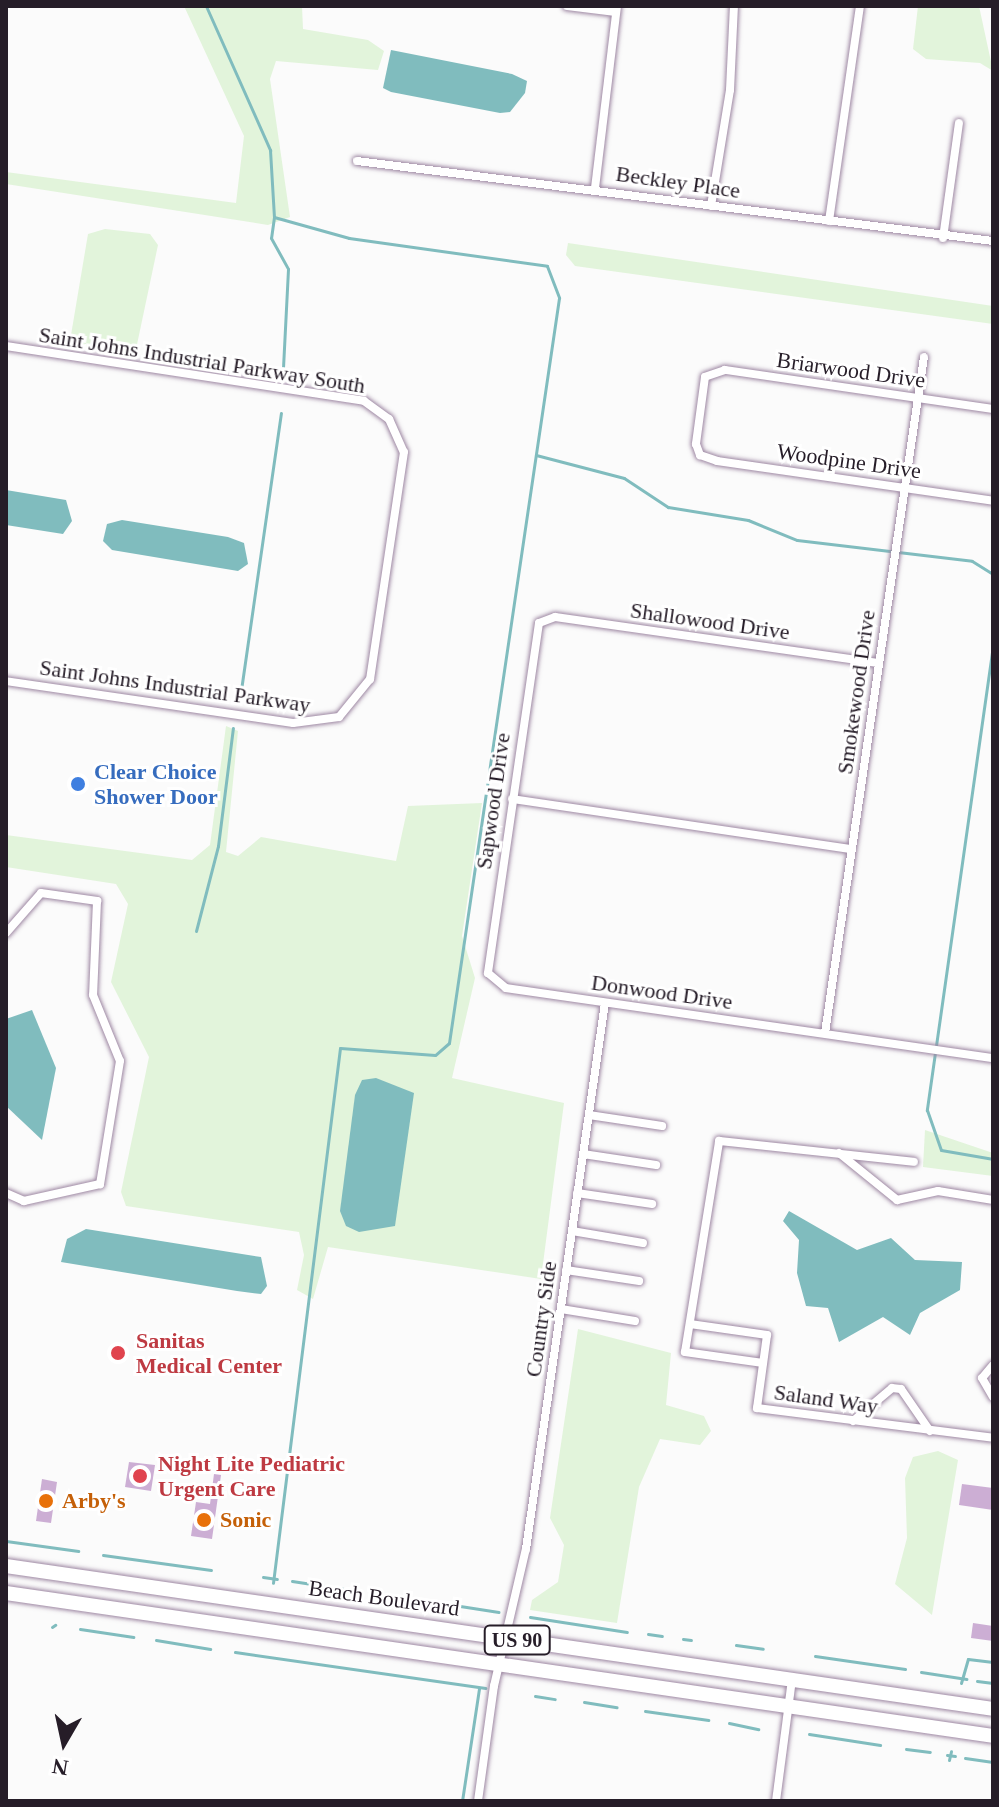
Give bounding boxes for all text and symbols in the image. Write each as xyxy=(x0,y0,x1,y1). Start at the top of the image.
street label: Beckley Place xyxy=(614,160,742,204)
street label: Saint Johns Industrial Parkway South xyxy=(37,321,367,399)
street label: Briarwood Drive xyxy=(775,347,927,393)
street label: Woodpine Drive xyxy=(775,438,923,484)
street label: Shallowood Drive xyxy=(629,597,791,645)
street label: Smokewood Drive xyxy=(831,608,881,776)
street label: Saint Johns Industrial Parkway xyxy=(38,654,312,718)
street label: Sapwood Drive xyxy=(470,731,516,871)
place label: Clear Choice Shower Door xyxy=(94,758,218,810)
marker: Clear Choice Shower Door xyxy=(69,775,87,793)
street label: Donwood Drive xyxy=(590,969,734,1015)
street label: Country Side xyxy=(520,1259,562,1379)
place label: Sanitas Medical Center xyxy=(136,1327,282,1378)
marker: Sanitas Medical Center xyxy=(107,1342,129,1364)
street label: Saland Way xyxy=(772,1379,880,1419)
place label: Night Lite Pediatric Urgent Care xyxy=(158,1450,345,1502)
marker: Night Lite Pediatric Urgent Care xyxy=(129,1465,151,1487)
place label: Arby's xyxy=(62,1488,126,1514)
marker: Arby's xyxy=(37,1492,55,1510)
place label: Sonic xyxy=(220,1507,271,1533)
marker: Sonic xyxy=(195,1511,213,1529)
street label: Beach Boulevard xyxy=(307,1574,461,1622)
road number: US 90 xyxy=(483,1624,551,1656)
north arrow xyxy=(24,1703,104,1783)
text: N xyxy=(50,1754,70,1781)

